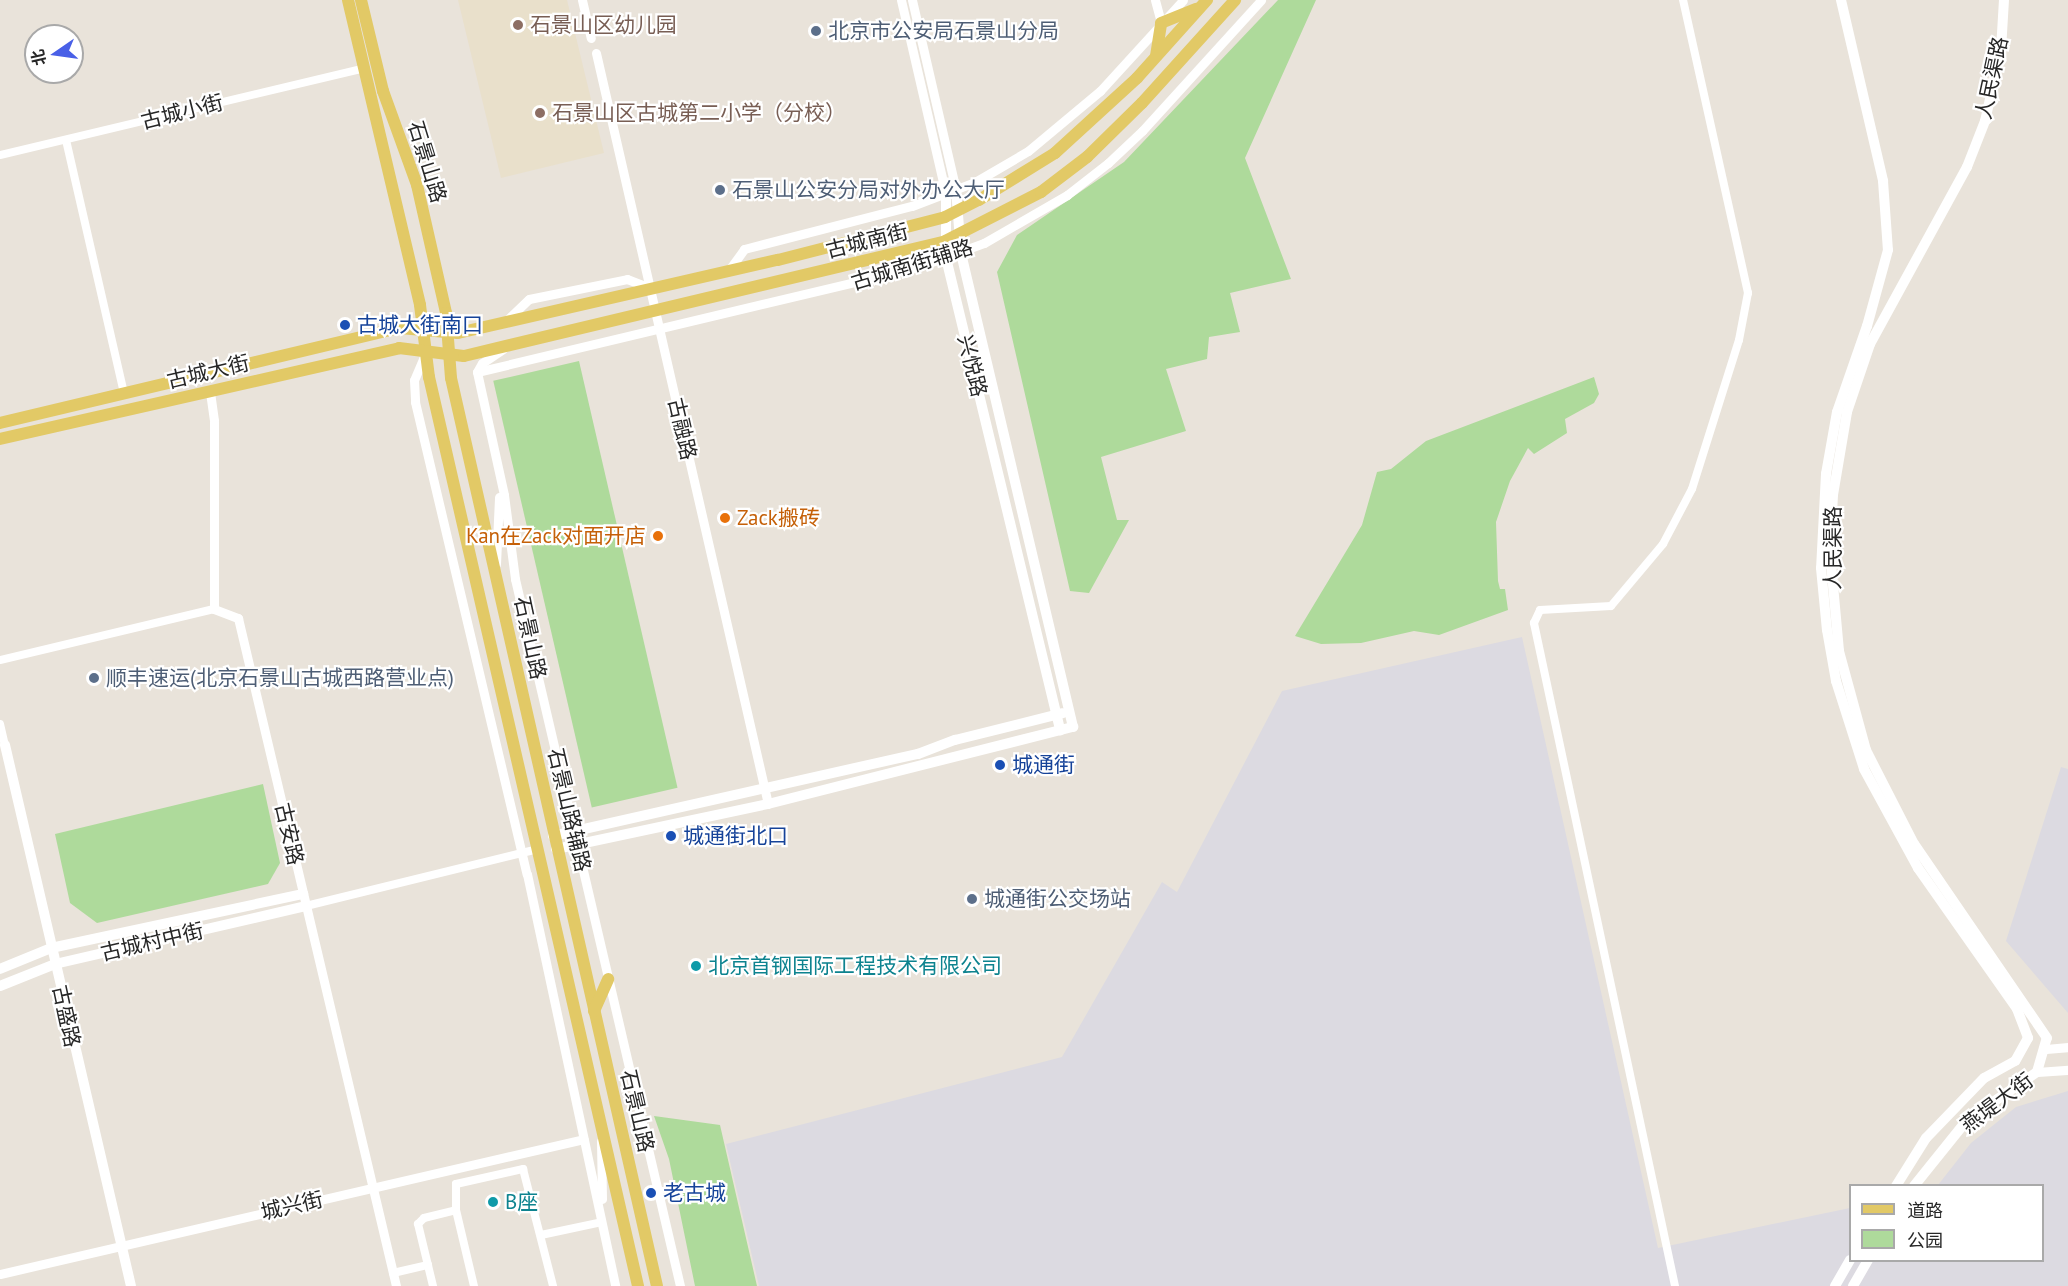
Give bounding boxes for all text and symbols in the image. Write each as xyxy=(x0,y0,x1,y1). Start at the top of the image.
place label: 石景山区幼儿园 xyxy=(530,12,677,38)
marker: 石景山区幼儿园 xyxy=(511,18,525,32)
place label: 北京市公安局石景山分局 xyxy=(828,18,1059,44)
north arrow xyxy=(24,24,84,84)
marker: 北京市公安局石景山分局 xyxy=(809,24,823,38)
street label: 人民渠路 xyxy=(1971,34,2013,122)
text: 北 xyxy=(27,48,50,68)
street label: 古城小街 xyxy=(138,90,226,134)
place label: 石景山区古城第二小学（分校） xyxy=(552,100,846,126)
marker: 石景山区古城第二小学（分校） xyxy=(533,106,547,120)
street label: 石景山路 xyxy=(403,118,451,206)
place label: 石景山公安分局对外办公大厅 xyxy=(732,177,1005,203)
marker: 石景山公安分局对外办公大厅 xyxy=(713,183,727,197)
street label: 古城南街 xyxy=(823,219,911,263)
street label: 古城南街辅路 xyxy=(848,235,976,295)
place label: 古城大街南口 xyxy=(357,312,483,338)
marker: 古城大街南口 xyxy=(338,318,352,332)
street label: 兴悦路 xyxy=(952,332,992,400)
street label: 古城大街 xyxy=(164,350,252,394)
street label: 古融路 xyxy=(663,395,701,463)
place label: Zack搬砖 xyxy=(737,505,820,531)
street label: 人民渠路 xyxy=(1820,506,1846,590)
marker: Zack搬砖 xyxy=(718,511,732,525)
place label: Kan在Zack对面开店 xyxy=(466,523,646,549)
marker: Kan在Zack对面开店 xyxy=(651,529,665,543)
street label: 石景山路 xyxy=(509,594,551,682)
place label: 顺丰速运(北京石景山古城西路营业点) xyxy=(106,665,454,691)
marker: 顺丰速运(北京石景山古城西路营业点) xyxy=(87,671,101,685)
street label: 石景山路辅路 xyxy=(543,746,595,874)
place label: 城通街 xyxy=(1012,752,1075,778)
marker: 城通街 xyxy=(993,758,1007,772)
street label: 古安路 xyxy=(270,800,308,868)
place label: 城通街北口 xyxy=(683,823,788,849)
marker: 城通街北口 xyxy=(664,829,678,843)
place label: 城通街公交场站 xyxy=(984,886,1131,912)
marker: 城通街公交场站 xyxy=(965,892,979,906)
street label: 古城村中街 xyxy=(98,918,206,966)
place label: 北京首钢国际工程技术有限公司 xyxy=(708,953,1002,979)
marker: 北京首钢国际工程技术有限公司 xyxy=(689,959,703,973)
street label: 古盛路 xyxy=(47,983,85,1049)
street label: 石景山路 xyxy=(615,1067,659,1155)
street label: 燕堤大街 xyxy=(1956,1068,2038,1138)
place label: 老古城 xyxy=(663,1180,726,1206)
legend xyxy=(1849,1184,2044,1262)
marker: 老古城 xyxy=(644,1186,658,1200)
street label: 城兴街 xyxy=(258,1187,326,1225)
place label: B座 xyxy=(505,1189,538,1215)
marker: B座 xyxy=(486,1195,500,1209)
text: 道路 xyxy=(1907,1199,1943,1222)
text: 公园 xyxy=(1907,1229,1943,1252)

